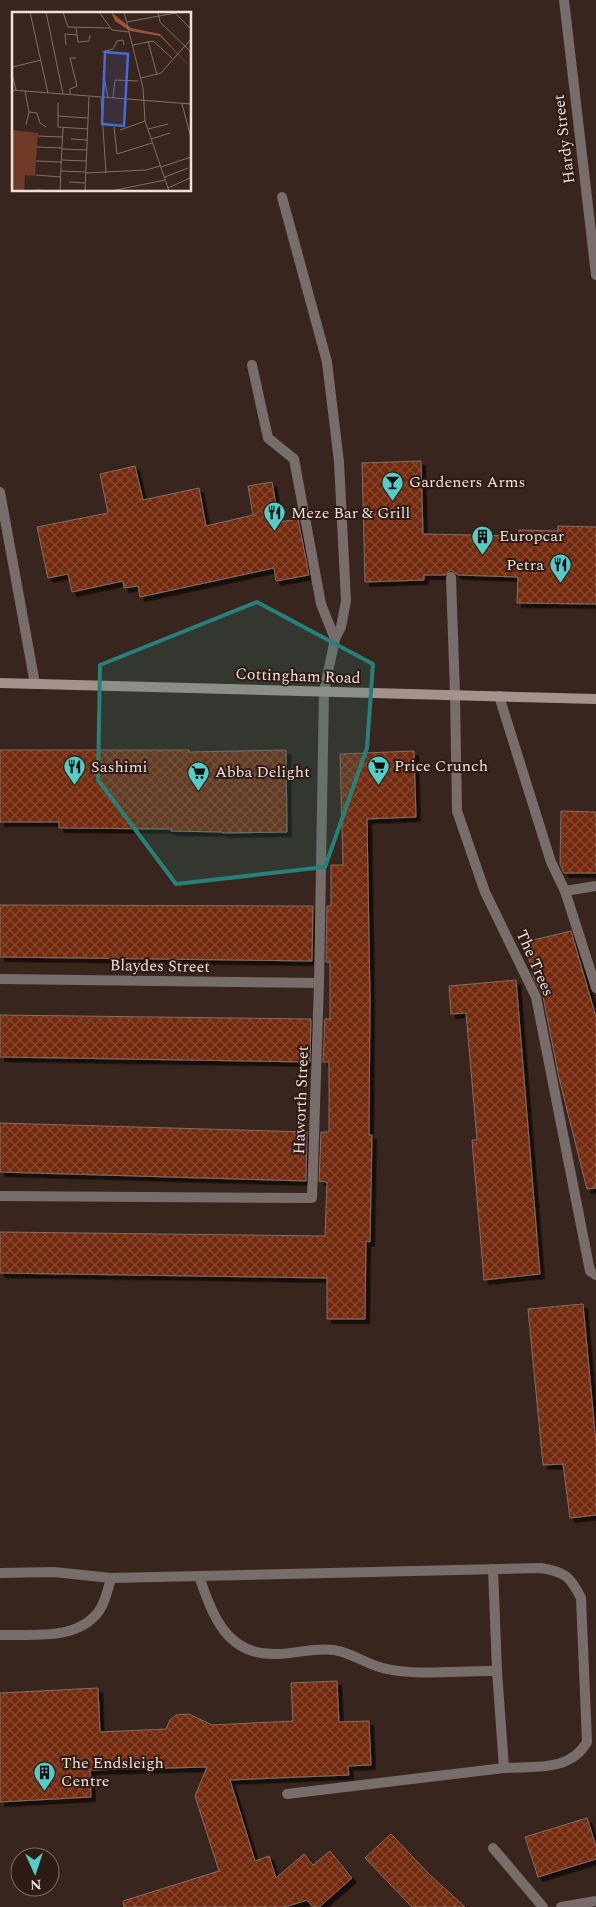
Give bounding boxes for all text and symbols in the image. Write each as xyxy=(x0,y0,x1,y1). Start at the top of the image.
inset map xyxy=(12,12,191,191)
street label: Hardy Street xyxy=(547,93,581,185)
bar icon: Gardeners Arms xyxy=(381,470,405,501)
place label: Gardeners Arms xyxy=(409,470,526,494)
restaurant icon: Meze Bar & Grill xyxy=(263,501,287,532)
place label: Meze Bar & Grill xyxy=(291,501,410,525)
building icon: Europcar xyxy=(471,524,495,555)
place label: Europcar xyxy=(499,524,564,548)
place label: Petra xyxy=(506,553,544,577)
restaurant icon: Petra xyxy=(548,553,572,584)
street label: Cottingham Road xyxy=(235,662,361,690)
supermarket icon: Price Crunch xyxy=(366,754,390,785)
place label: Price Crunch xyxy=(394,754,488,778)
restaurant icon: Sashimi xyxy=(63,755,87,786)
place label: Sashimi xyxy=(91,755,147,779)
supermarket icon: Abba Delight xyxy=(187,760,211,791)
place label: Abba Delight xyxy=(215,760,310,784)
street label: The Trees xyxy=(510,926,560,1000)
street label: Blaydes Street xyxy=(110,953,211,979)
street label: Haworth Street xyxy=(287,1045,315,1155)
place label: The Endsleigh Centre xyxy=(61,1751,164,1793)
building icon: The Endsleigh Centre xyxy=(33,1760,57,1791)
north arrow xyxy=(10,1847,60,1897)
text: N xyxy=(29,1874,42,1895)

